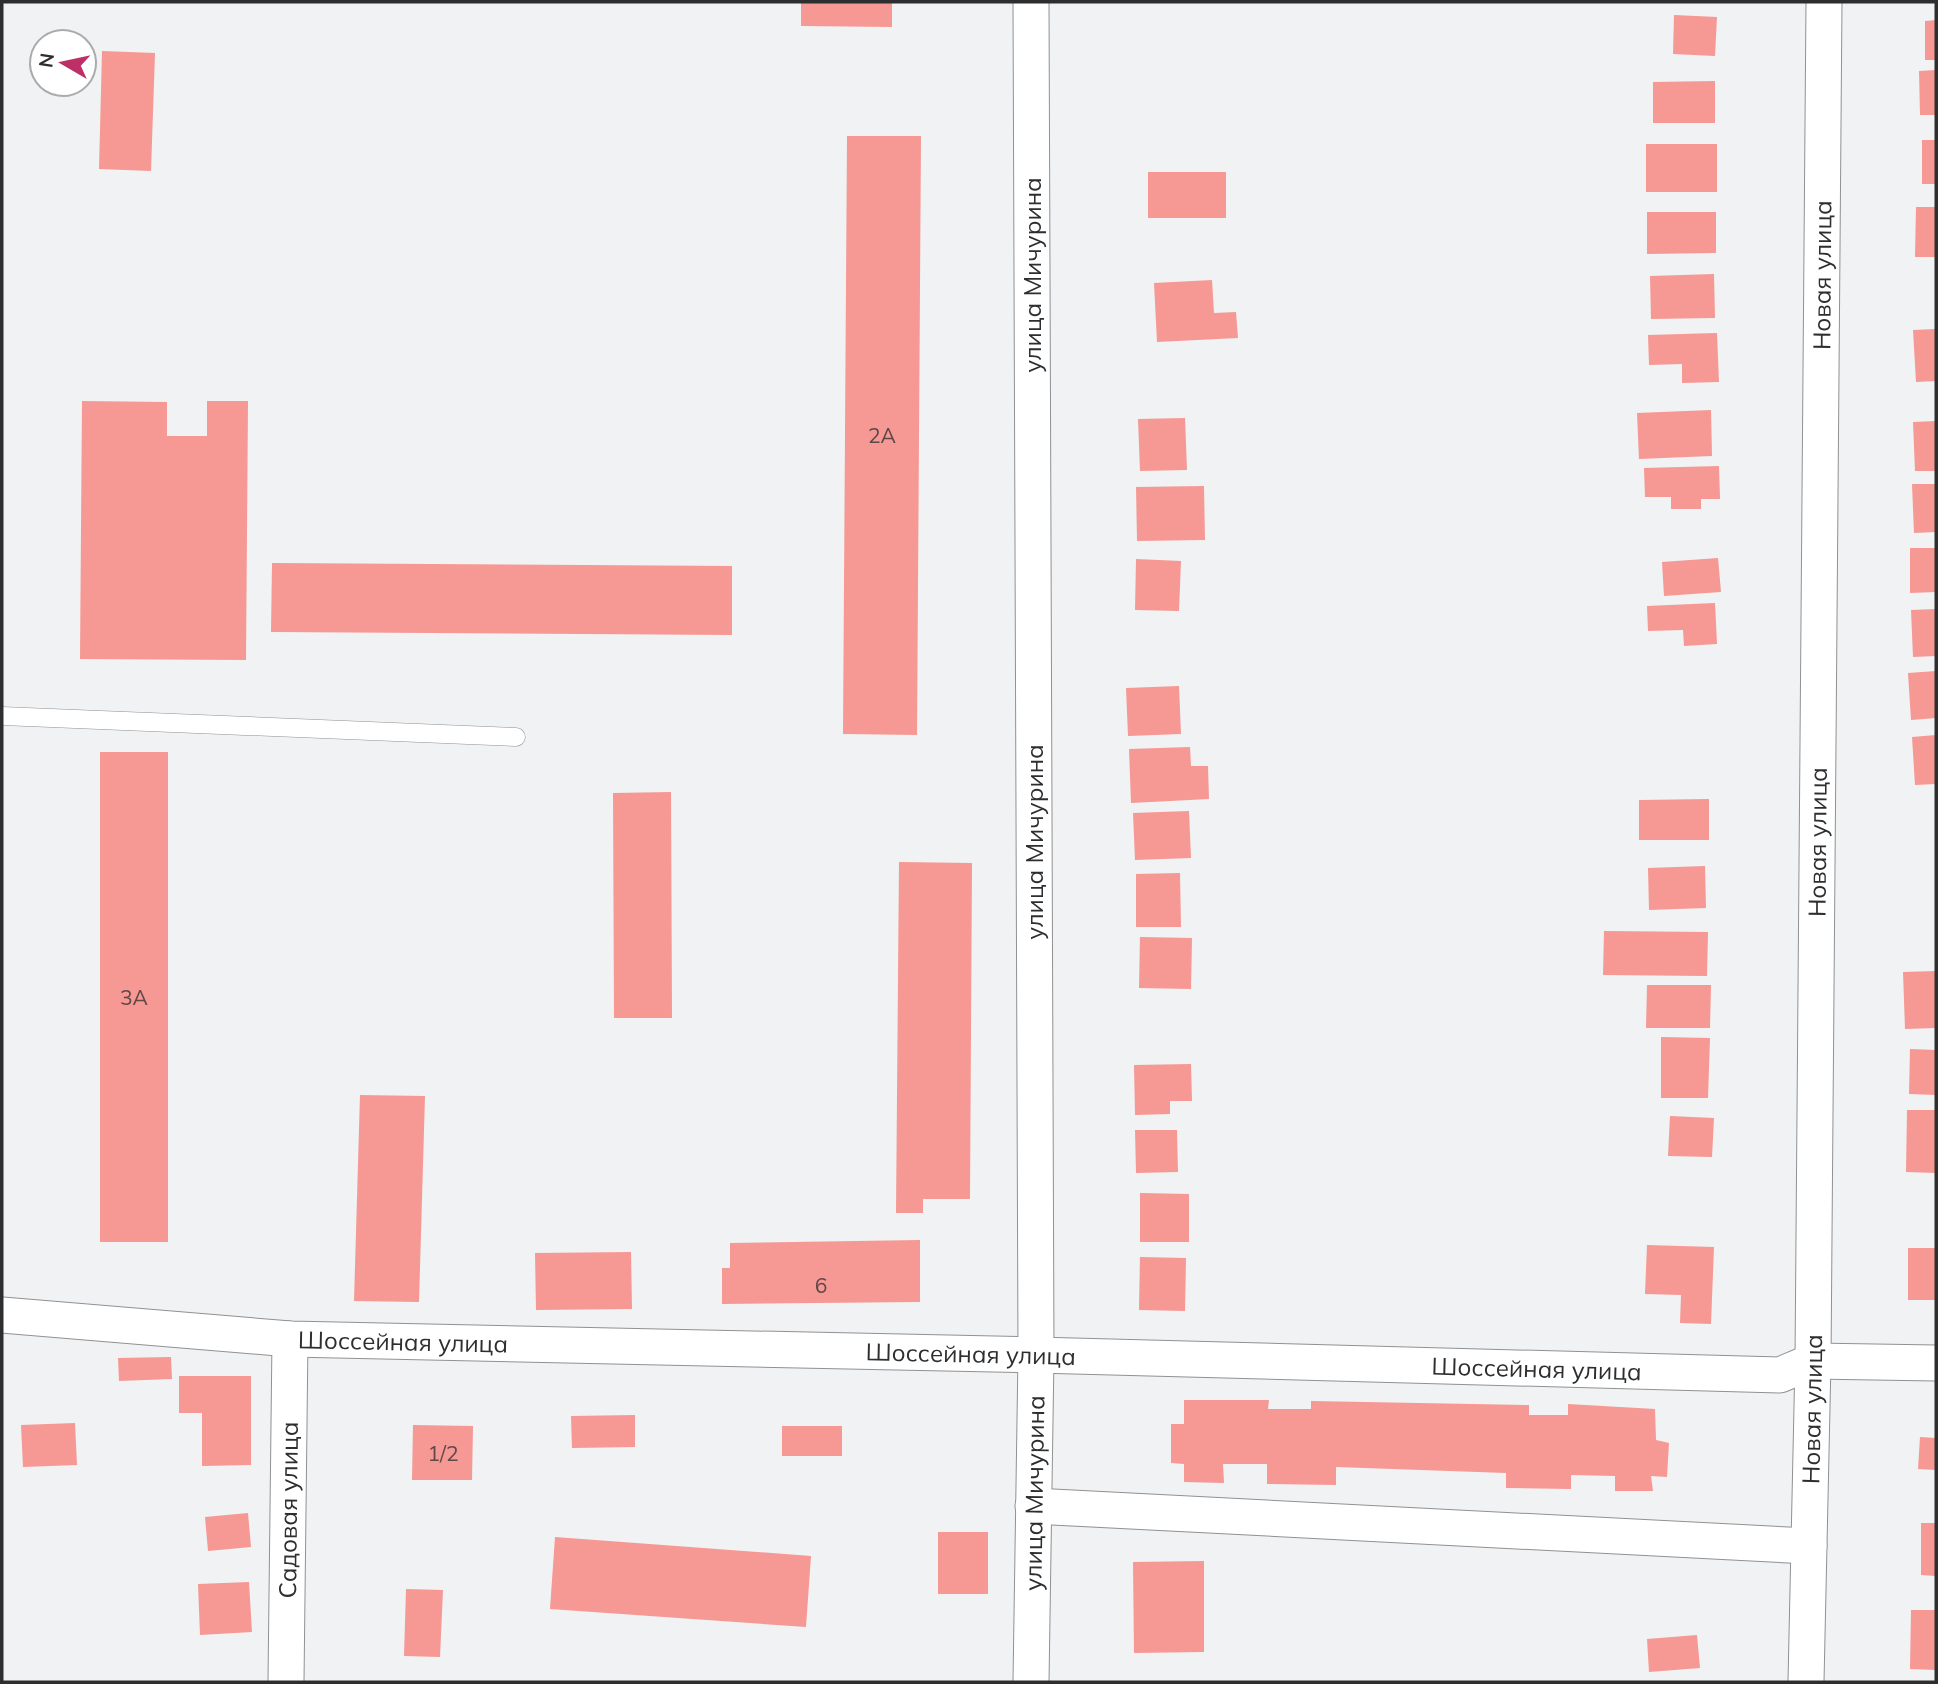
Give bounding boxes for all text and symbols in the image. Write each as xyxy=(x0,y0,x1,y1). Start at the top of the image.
north arrow xyxy=(28,28,98,98)
text: N xyxy=(33,51,59,69)
street label: улица Мичурина xyxy=(1017,177,1047,373)
street label: Новая улица xyxy=(1806,200,1837,350)
house number: 2А xyxy=(868,422,897,448)
street label: улица Мичурина xyxy=(1019,744,1049,940)
street label: Новая улица xyxy=(1802,767,1833,917)
house number: 3А xyxy=(120,984,149,1010)
house number: 6 xyxy=(815,1272,827,1298)
street label: Шоссейная улица xyxy=(298,1324,508,1359)
street label: Новая улица xyxy=(1795,1334,1828,1484)
street label: Шоссейная улица xyxy=(865,1336,1076,1371)
street label: Шоссейная улица xyxy=(1431,1351,1642,1386)
street label: улица Мичурина xyxy=(1017,1395,1050,1591)
street label: Садовая улица xyxy=(272,1421,304,1599)
house number: 1/2 xyxy=(427,1440,459,1466)

